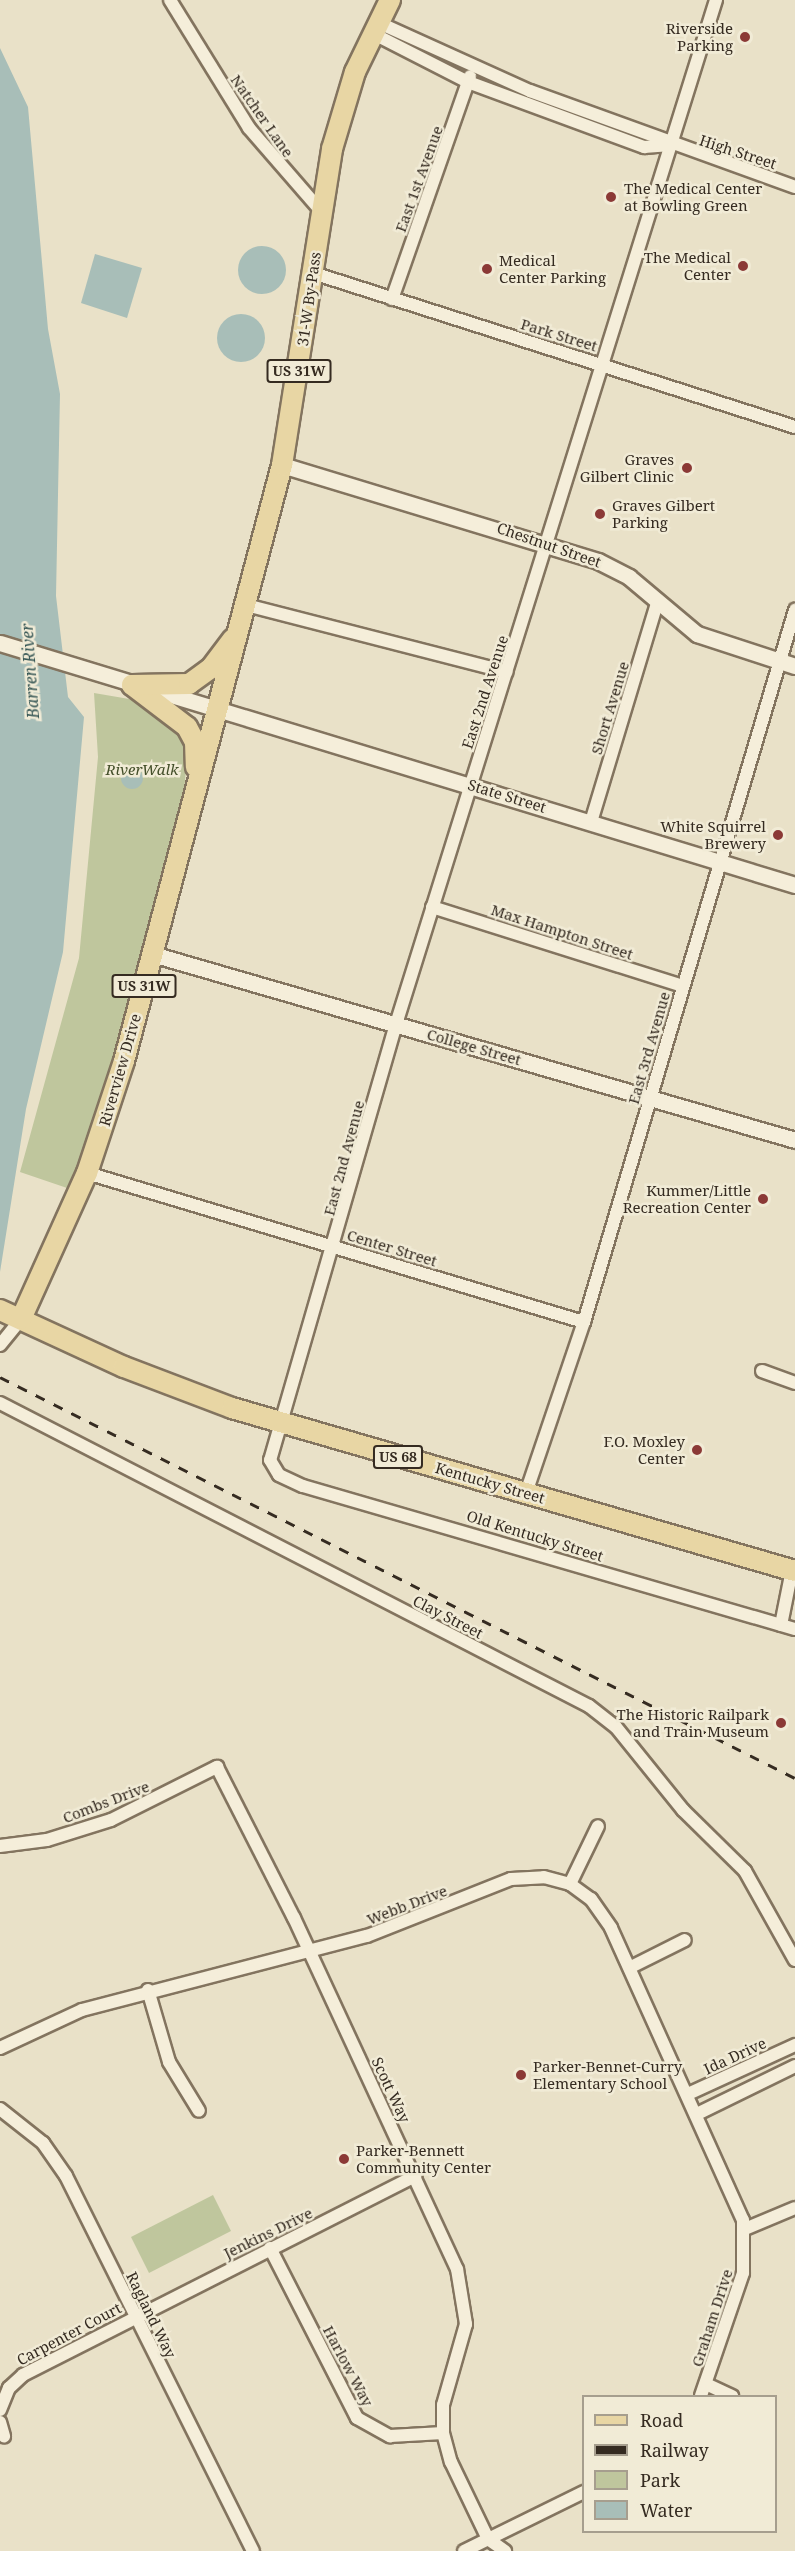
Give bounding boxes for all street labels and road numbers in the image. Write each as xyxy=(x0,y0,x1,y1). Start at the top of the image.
street label: Natcher Lane xyxy=(227,71,297,161)
street label: East 1st Avenue xyxy=(391,123,447,235)
street label: High Street xyxy=(697,131,779,173)
street label: 31-W By-Pass xyxy=(293,251,325,347)
street label: Park Street xyxy=(519,315,599,355)
road number: US 31W xyxy=(266,360,332,382)
street label: Chestnut Street xyxy=(495,519,603,571)
street label: East 2nd Avenue xyxy=(458,633,512,751)
street label: Short Avenue xyxy=(587,659,633,757)
street label: State Street xyxy=(466,776,548,816)
street label: Max Hampton Street xyxy=(489,901,635,963)
road number: US 31W xyxy=(111,975,177,997)
street label: East 3rd Avenue xyxy=(624,990,674,1106)
street label: Riverview Drive xyxy=(95,1012,145,1128)
street label: College Street xyxy=(425,1025,523,1069)
street label: East 2nd Avenue xyxy=(320,1098,368,1218)
street label: Center Street xyxy=(345,1226,439,1270)
road number: US 68 xyxy=(372,1446,424,1468)
street label: Kentucky Street xyxy=(433,1459,547,1507)
street label: Old Kentucky Street xyxy=(464,1507,606,1565)
street label: Clay Street xyxy=(410,1592,486,1642)
street label: Combs Drive xyxy=(60,1777,152,1827)
street label: Webb Drive xyxy=(364,1881,450,1929)
street label: Ida Drive xyxy=(701,2034,769,2078)
street label: Scott Way xyxy=(368,2055,414,2125)
street label: Jenkins Drive xyxy=(221,2204,315,2262)
street label: Graham Drive xyxy=(688,2267,736,2369)
street label: Ragland Way xyxy=(122,2269,180,2361)
street label: Carpenter Court xyxy=(14,2299,124,2369)
street label: Harlow Way xyxy=(319,2323,377,2409)

